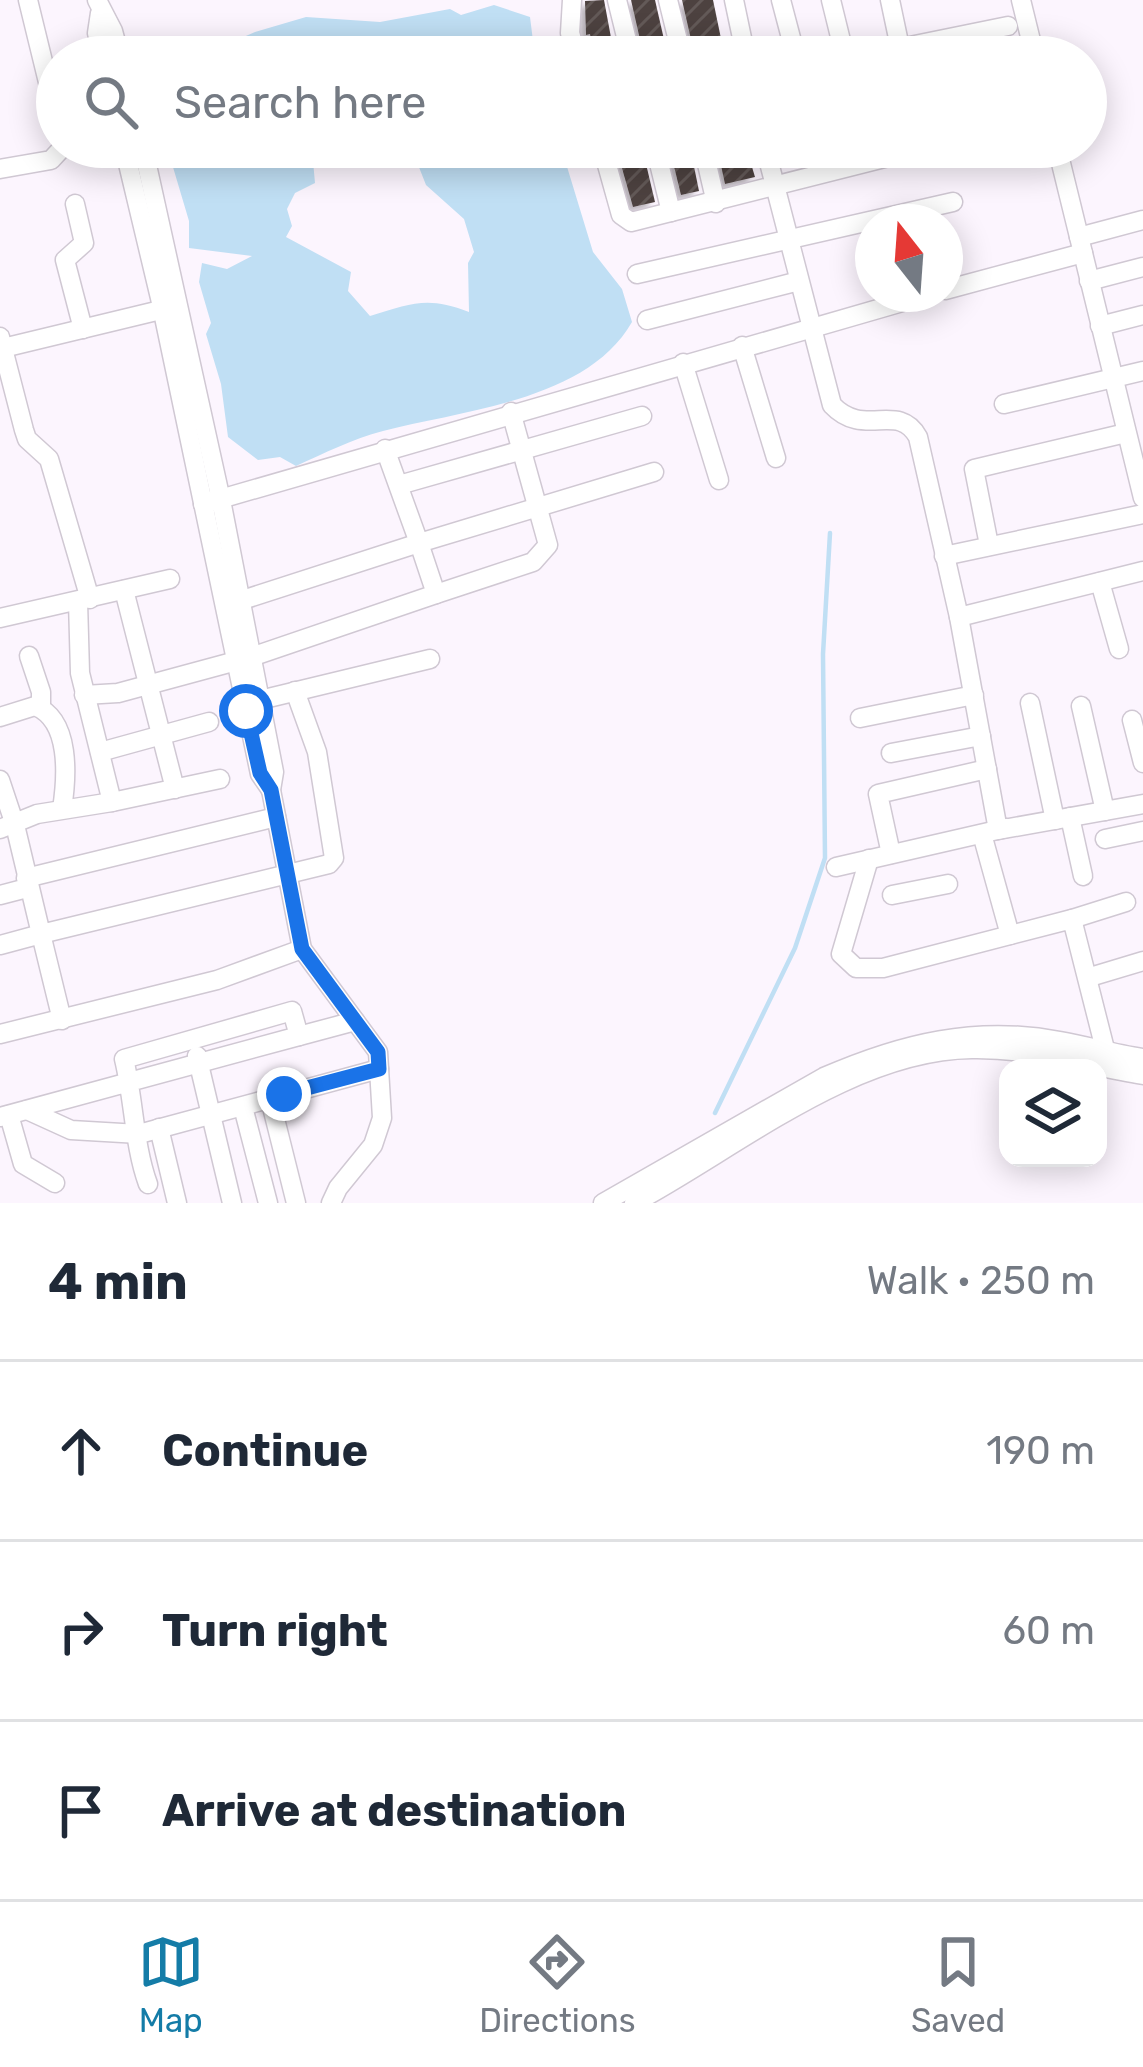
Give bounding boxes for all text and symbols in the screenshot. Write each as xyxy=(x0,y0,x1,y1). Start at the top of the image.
search box xyxy=(36,36,1107,168)
icon: search xyxy=(78,69,144,135)
text: Search here xyxy=(174,76,426,129)
north arrow xyxy=(855,204,963,312)
route start xyxy=(219,684,273,738)
map controls xyxy=(999,1059,1107,1167)
button: layers xyxy=(999,1059,1107,1167)
route end xyxy=(257,1067,311,1121)
text: 4 min xyxy=(48,1251,188,1312)
text: Walk · 250 m xyxy=(867,1258,1095,1304)
icon: ahead xyxy=(48,1418,114,1484)
text: Continue xyxy=(162,1424,368,1477)
text: 190 m xyxy=(986,1428,1095,1474)
icon: right xyxy=(48,1598,114,1664)
text: Turn right xyxy=(162,1604,388,1657)
text: 60 m xyxy=(1002,1608,1095,1654)
icon: arrive xyxy=(48,1778,114,1844)
text: Arrive at destination xyxy=(162,1784,627,1837)
tab: Map xyxy=(138,1929,204,2040)
tab: Directions xyxy=(479,1929,636,2040)
tab: Saved xyxy=(911,1929,1005,2040)

